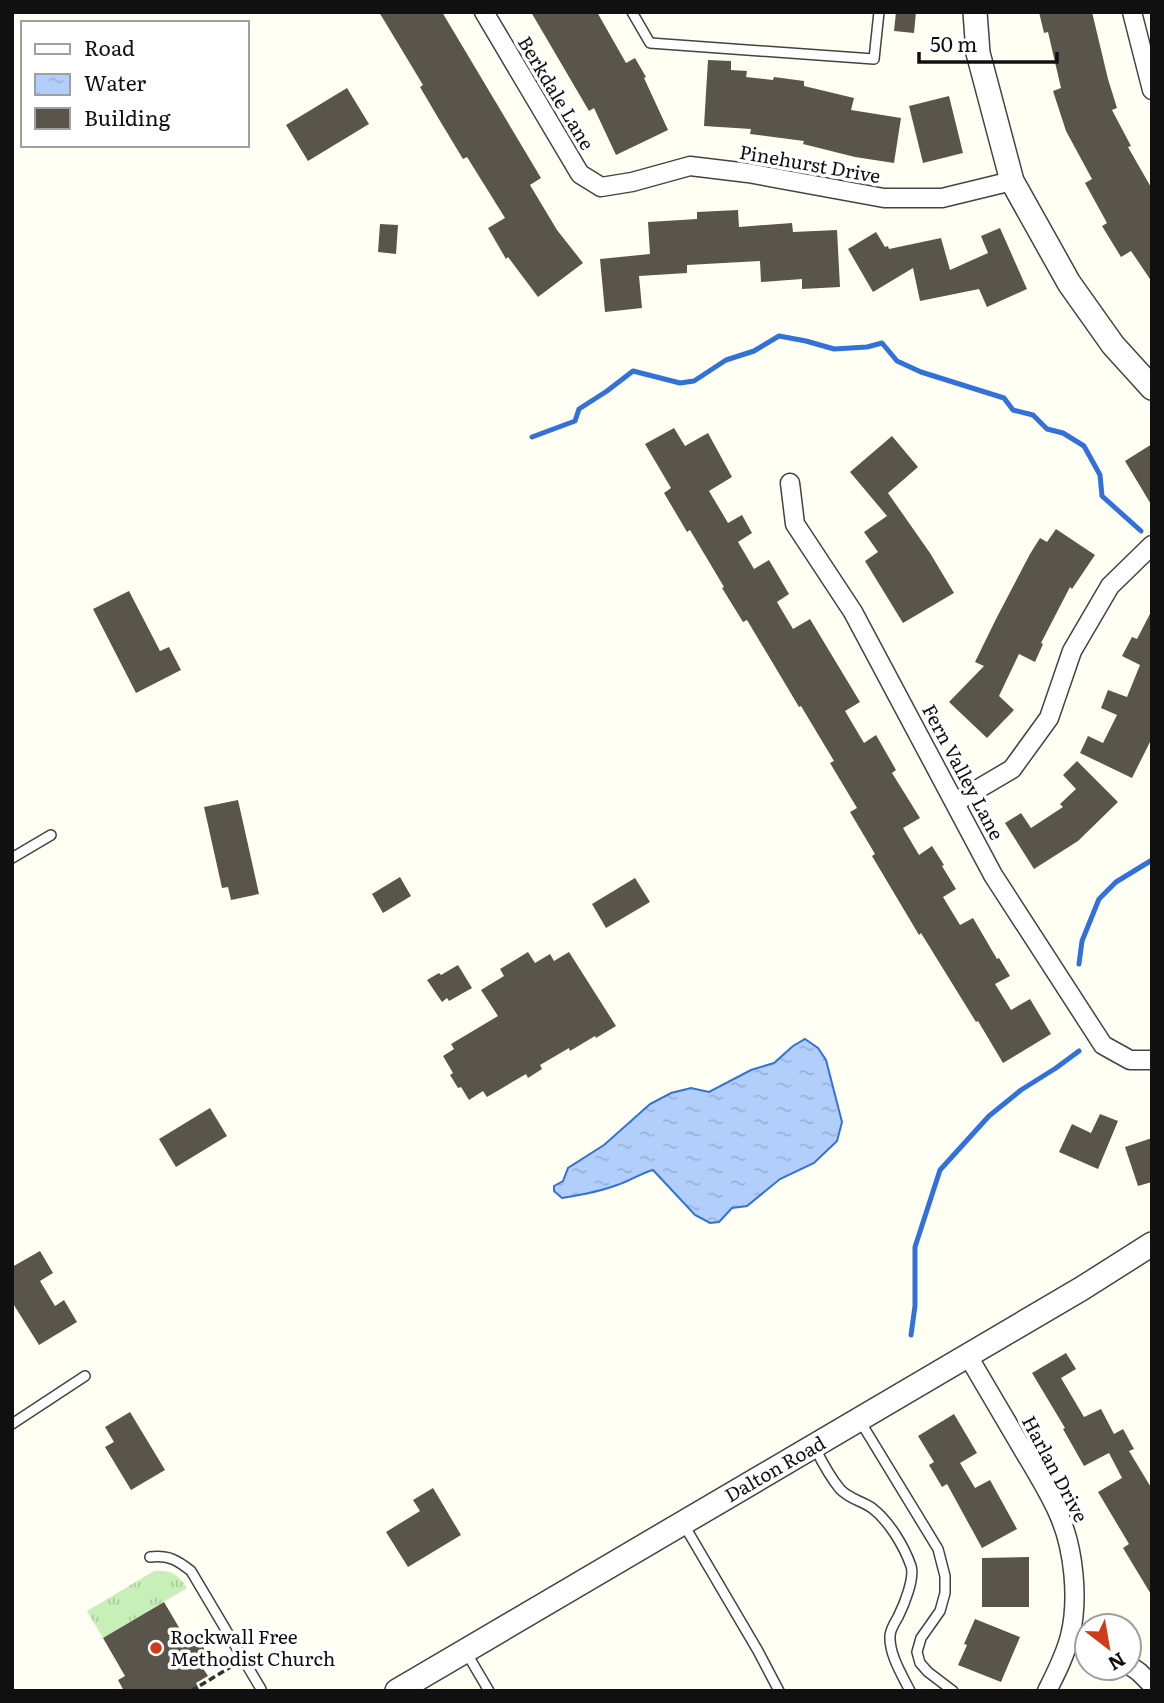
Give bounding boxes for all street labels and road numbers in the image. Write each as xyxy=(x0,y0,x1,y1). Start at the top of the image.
street label: Berkdale Lane xyxy=(512,30,602,155)
street label: Pinehurst Drive xyxy=(737,137,883,189)
street label: Fern Valley Lane xyxy=(916,699,1012,845)
street label: Harlan Drive xyxy=(1016,1410,1096,1527)
street label: Dalton Road xyxy=(719,1428,830,1508)

